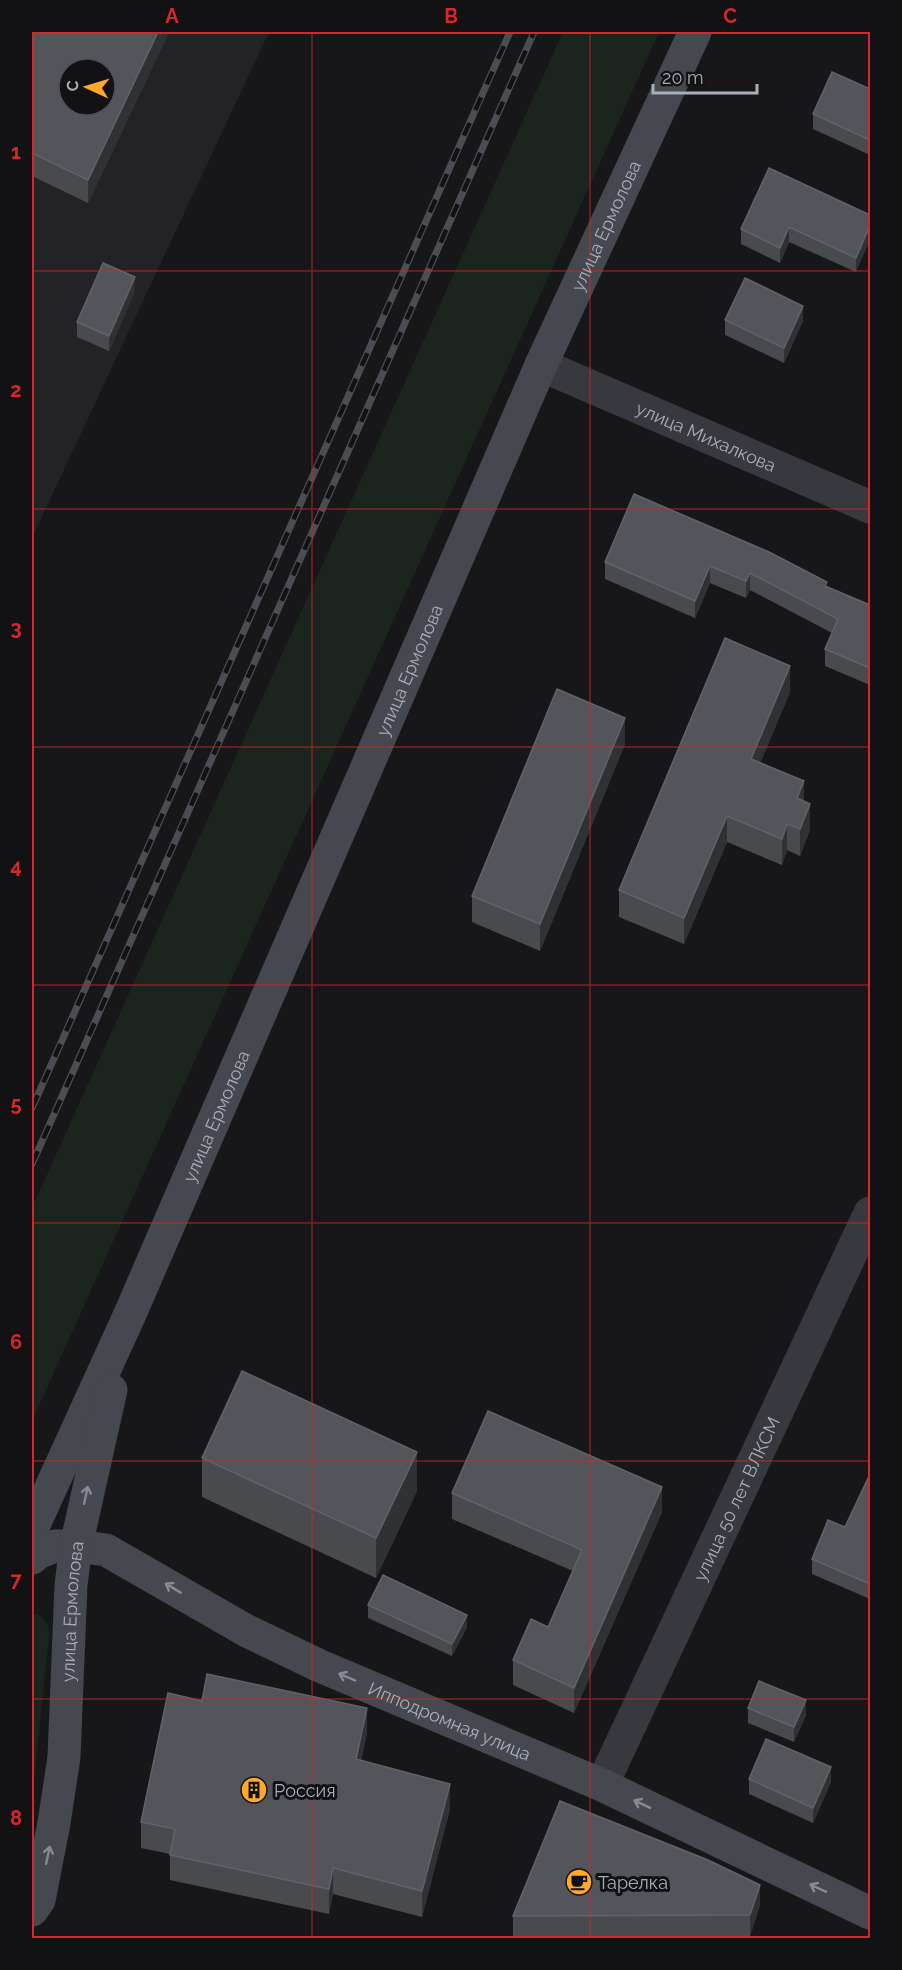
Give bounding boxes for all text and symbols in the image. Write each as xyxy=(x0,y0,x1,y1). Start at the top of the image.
text: A xyxy=(165,4,179,28)
text: B xyxy=(444,4,458,28)
text: C xyxy=(723,4,737,28)
north arrow xyxy=(57,57,117,117)
scale bar xyxy=(653,57,756,95)
text: 20 m xyxy=(662,67,704,88)
text: С xyxy=(63,80,82,92)
text: 1 xyxy=(11,140,21,164)
street label: улица Ермолова xyxy=(566,157,645,294)
text: 2 xyxy=(10,378,22,402)
street label: улица Михалкова xyxy=(633,397,779,476)
street label: улица Ермолова xyxy=(371,601,447,739)
text: 3 xyxy=(10,616,22,640)
text: 4 xyxy=(10,854,22,878)
street label: улица Ермолова xyxy=(178,1047,253,1185)
text: 5 xyxy=(10,1092,22,1116)
text: 6 xyxy=(10,1330,22,1354)
street label: улица 50 лет ВЛКСМ xyxy=(689,1413,784,1584)
one-way arrow xyxy=(81,1486,93,1505)
street label: улица Ермолова xyxy=(57,1540,87,1683)
text: 7 xyxy=(10,1568,22,1592)
one-way arrow xyxy=(165,1582,182,1594)
one-way arrow xyxy=(338,1671,356,1683)
street label: Ипподромная улица xyxy=(365,1677,534,1764)
building icon: Россия xyxy=(239,1775,269,1805)
place label: Россия xyxy=(274,1780,336,1801)
one-way arrow xyxy=(633,1798,651,1810)
text: 8 xyxy=(10,1806,22,1830)
one-way arrow xyxy=(43,1846,54,1865)
cafe icon: Тарелка xyxy=(564,1867,594,1897)
place label: Тарелка xyxy=(598,1872,668,1893)
one-way arrow xyxy=(809,1881,827,1893)

